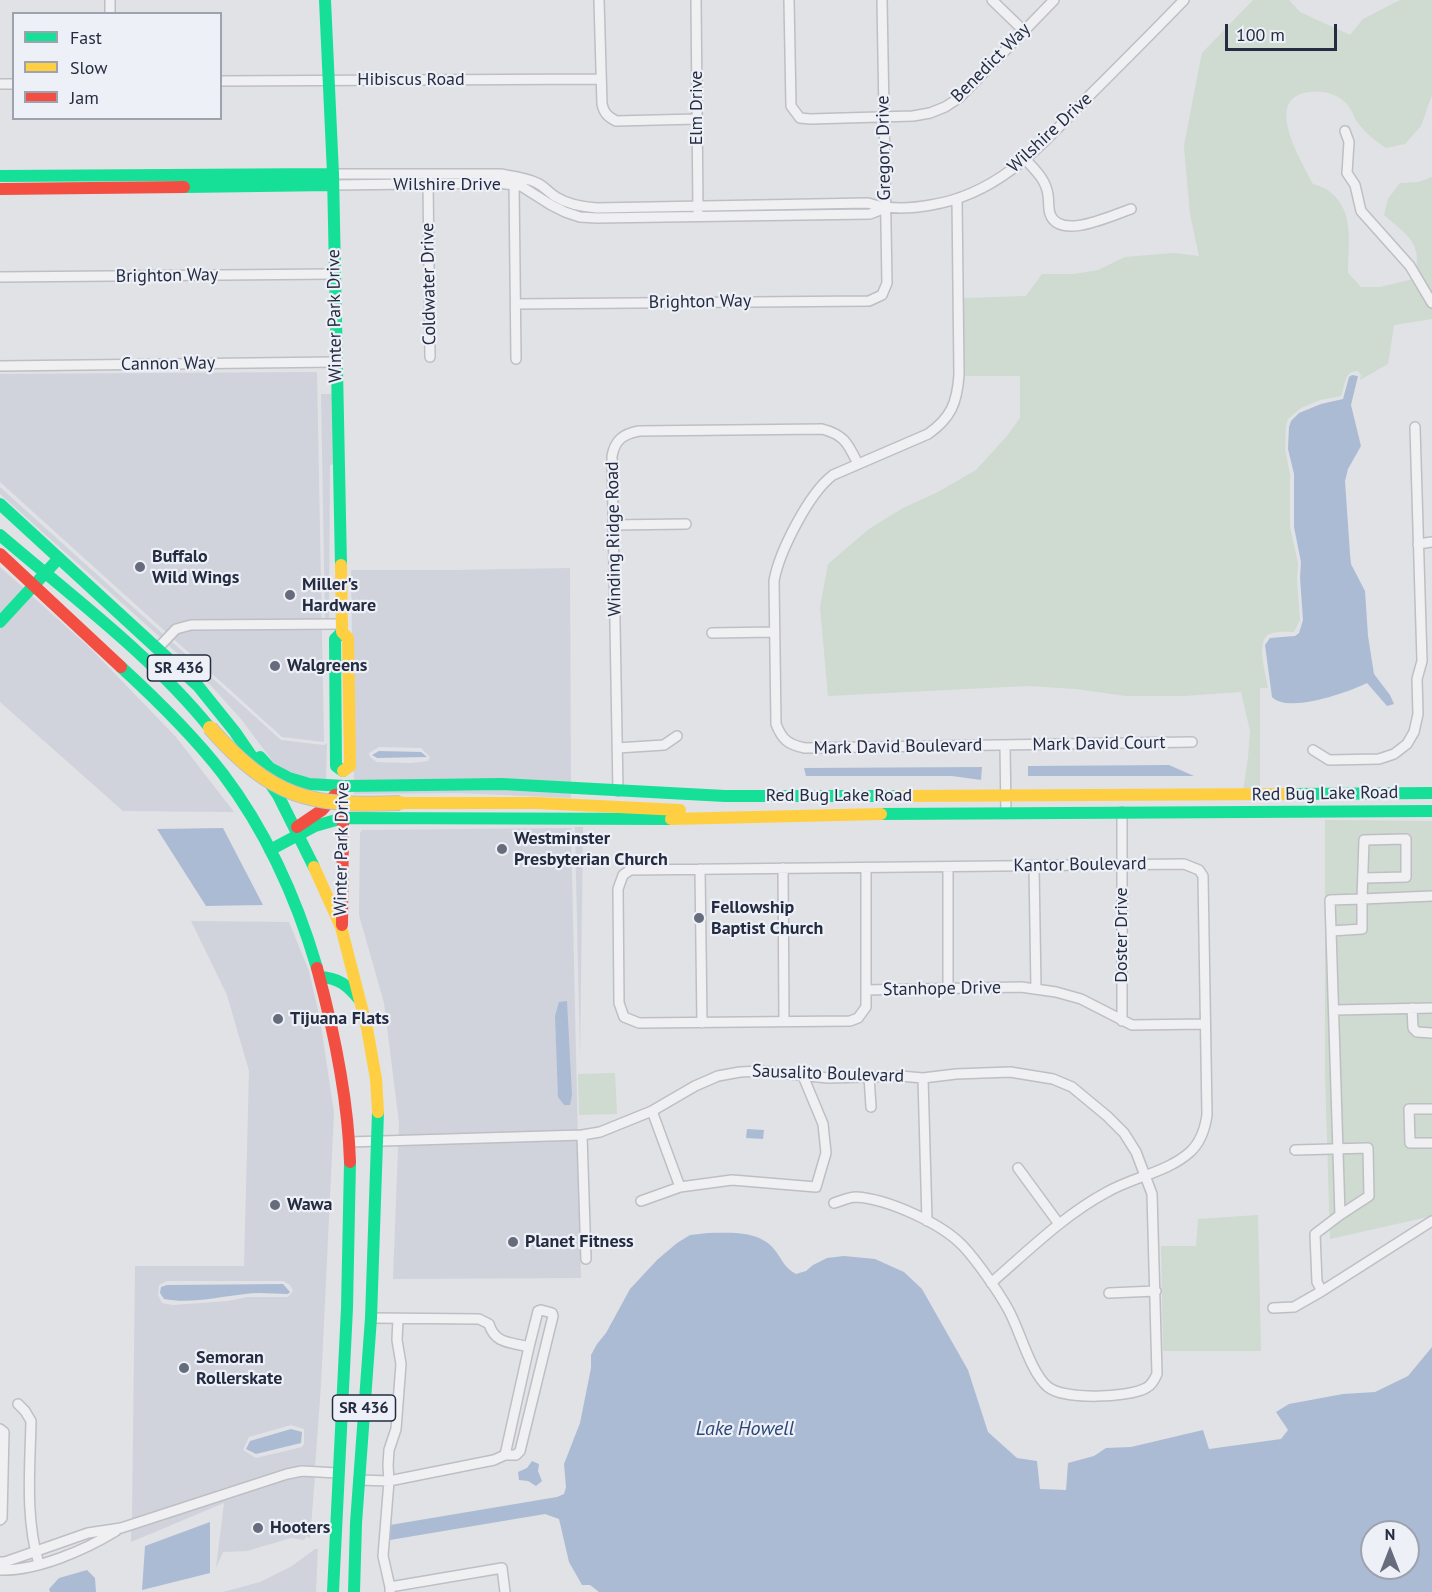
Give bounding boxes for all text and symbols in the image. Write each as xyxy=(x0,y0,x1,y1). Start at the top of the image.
legend xyxy=(12,12,222,120)
scale bar xyxy=(1228,12,1340,50)
street label: Benedict Way xyxy=(947,19,1035,107)
text: 100 m xyxy=(1236,23,1285,46)
text: Fast xyxy=(70,26,102,49)
text: Slow xyxy=(70,56,108,79)
street label: Hibiscus Road xyxy=(357,69,465,91)
street label: Elm Drive xyxy=(686,71,708,145)
text: Jam xyxy=(70,86,99,109)
street label: Wilshire Drive xyxy=(1003,88,1097,178)
street label: Gregory Drive xyxy=(872,95,896,201)
street label: Wilshire Drive xyxy=(393,174,501,196)
street label: Coldwater Drive xyxy=(417,222,441,346)
street label: Winter Park Drive xyxy=(323,249,347,383)
street label: Brighton Way xyxy=(115,264,219,288)
street label: Brighton Way xyxy=(648,290,752,314)
street label: Cannon Way xyxy=(121,352,215,376)
street label: Winding Ridge Road xyxy=(602,461,626,617)
place label: Buffalo Wild Wings xyxy=(152,546,239,588)
marker: Buffalo Wild Wings xyxy=(133,560,147,574)
place label: Miller's Hardware xyxy=(302,574,376,616)
marker: Miller's Hardware xyxy=(283,588,297,602)
road number: SR 436 xyxy=(148,655,210,681)
place label: Walgreens xyxy=(287,655,367,677)
marker: Walgreens xyxy=(268,659,282,673)
street label: Mark David Court xyxy=(1032,732,1166,756)
street label: Mark David Boulevard xyxy=(813,735,983,759)
street label: Winter Park Drive xyxy=(330,782,354,916)
street label: Red Bug Lake Road xyxy=(1252,782,1398,806)
street label: Red Bug Lake Road xyxy=(766,785,912,807)
place label: Westminster Presbyterian Church xyxy=(514,828,668,870)
marker: Westminster Presbyterian Church xyxy=(495,842,509,856)
street label: Kantor Boulevard xyxy=(1013,853,1147,877)
street label: Doster Drive xyxy=(1111,887,1133,983)
place label: Fellowship Baptist Church xyxy=(711,897,823,940)
marker: Fellowship Baptist Church xyxy=(692,911,706,925)
street label: Stanhope Drive xyxy=(883,977,1001,1001)
place label: Tijuana Flats xyxy=(290,1008,389,1030)
marker: Tijuana Flats xyxy=(271,1012,285,1026)
street label: Sausalito Boulevard xyxy=(751,1061,905,1087)
place label: Wawa xyxy=(287,1194,332,1216)
marker: Wawa xyxy=(268,1198,282,1212)
place label: Planet Fitness xyxy=(525,1231,634,1253)
marker: Planet Fitness xyxy=(506,1235,520,1249)
place label: Semoran Rollerskate xyxy=(196,1347,282,1390)
marker: Semoran Rollerskate xyxy=(177,1361,191,1375)
road number: SR 436 xyxy=(332,1395,395,1421)
water label: Lake Howell xyxy=(696,1417,794,1441)
place label: Hooters xyxy=(270,1517,330,1539)
north arrow xyxy=(1360,1520,1420,1580)
marker: Hooters xyxy=(251,1521,265,1535)
text: N xyxy=(1385,1524,1395,1544)

